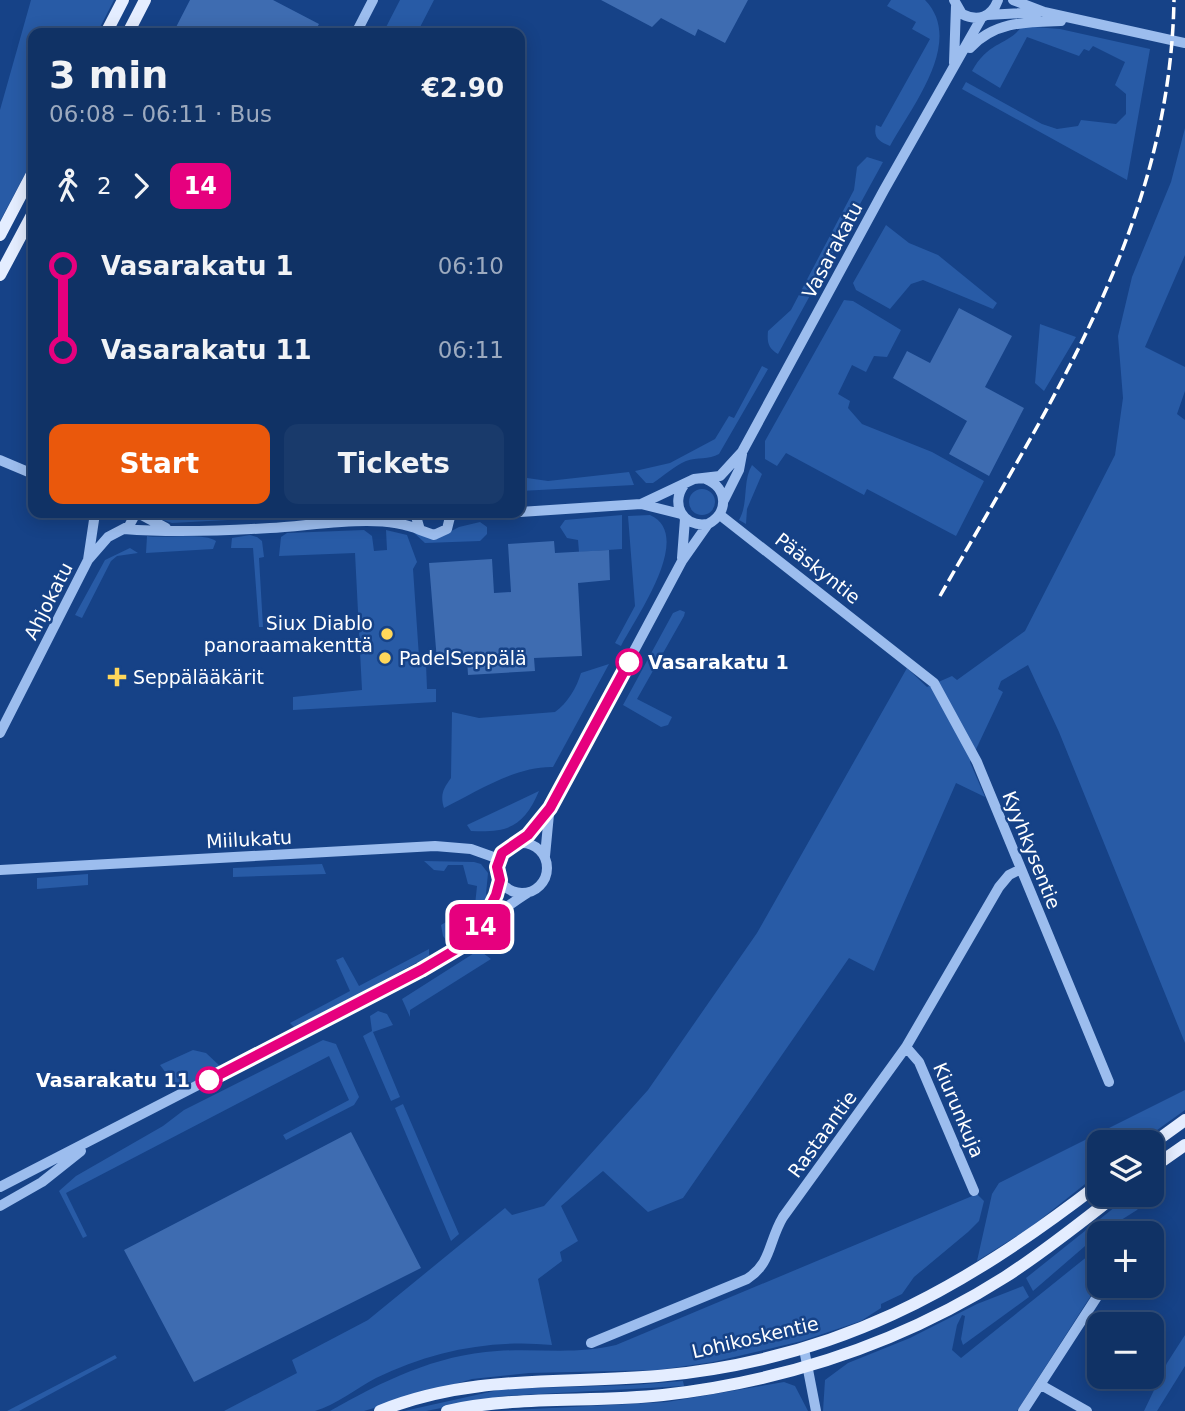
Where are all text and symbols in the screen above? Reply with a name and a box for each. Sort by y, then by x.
text: 3 min [49,53,168,97]
text: €2.90 [422,73,504,103]
text: 06:08 – 06:11 · Bus [49,101,272,127]
icon: walk [49,167,87,205]
icon: forward [122,167,160,205]
text: 14 [184,172,217,200]
text: 2 [97,173,112,199]
street label: Vasarakatu [797,198,867,302]
text: Vasarakatu 1 [101,251,294,281]
text: 06:10 [438,253,504,279]
text: Vasarakatu 11 [101,335,312,365]
text: 06:11 [438,337,504,363]
button: Start [49,424,270,504]
button: Tickets [284,424,504,504]
street label: Pääskyntie [771,528,865,608]
street label: Ahjokatu [19,559,77,643]
place label: Siux Diablo panoraamakenttä [204,612,373,656]
marker: Siux Diablo panoraamakenttä [379,626,395,642]
place label: PadelSeppälä [399,647,527,669]
marker: Vasarakatu 1 [616,649,642,675]
marker: PadelSeppälä [377,650,393,666]
place label: Vasarakatu 1 [648,651,789,673]
place label: Seppälääkärit [133,666,264,688]
marker: Seppälääkärit [107,667,127,687]
street label: Kyyhkysentie [998,788,1066,912]
street label: Miilukatu [205,826,293,852]
line badge: 14 [448,904,512,950]
text: 14 [463,913,497,941]
street label: Kiurunkuja [929,1059,989,1161]
marker: Vasarakatu 11 [196,1067,222,1093]
place label: Vasarakatu 11 [36,1069,190,1091]
street label: Rastaantie [783,1086,861,1182]
map controls [1087,1130,1164,1389]
button: layers [1087,1130,1164,1207]
button: + [1087,1221,1164,1298]
street label: Lohikoskentie [689,1312,821,1362]
button: − [1087,1312,1164,1389]

